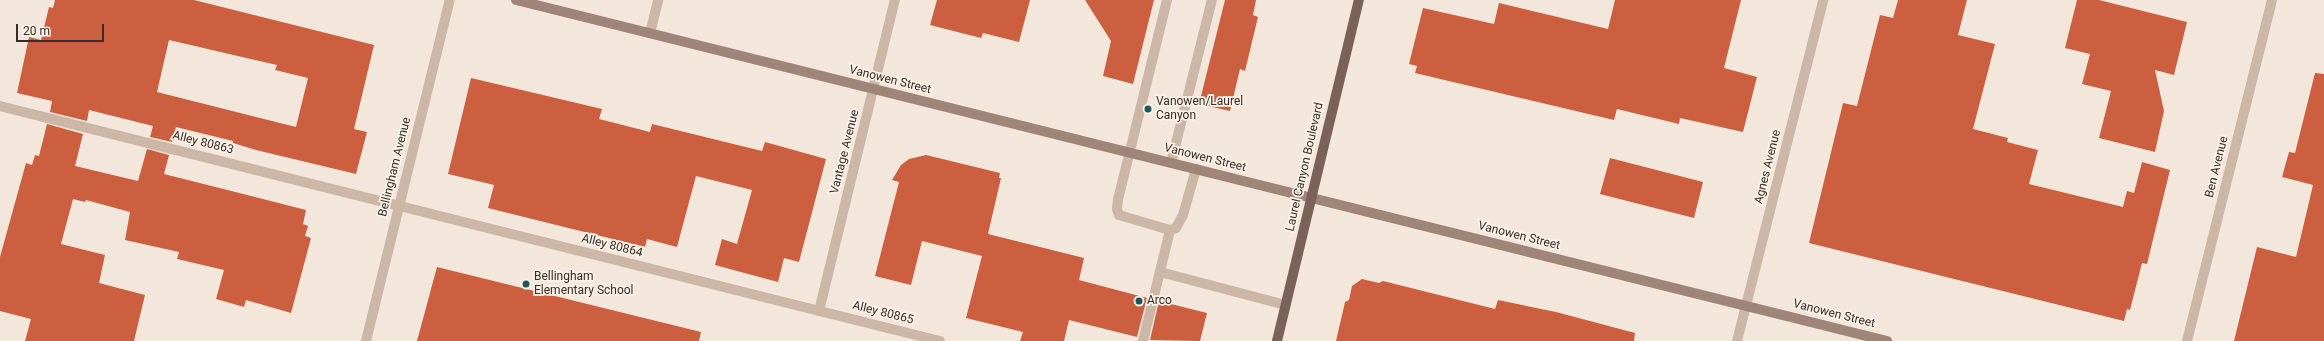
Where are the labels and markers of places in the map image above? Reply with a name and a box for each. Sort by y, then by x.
place label: Vanowen/Laurel Canyon [1156,95,1243,123]
marker: Vanowen/Laurel Canyon [1143,104,1153,114]
place label: Bellingham Elementary School [534,270,634,298]
marker: Bellingham Elementary School [521,279,531,289]
place label: Arco [1147,294,1172,308]
marker: Arco [1134,296,1144,306]

